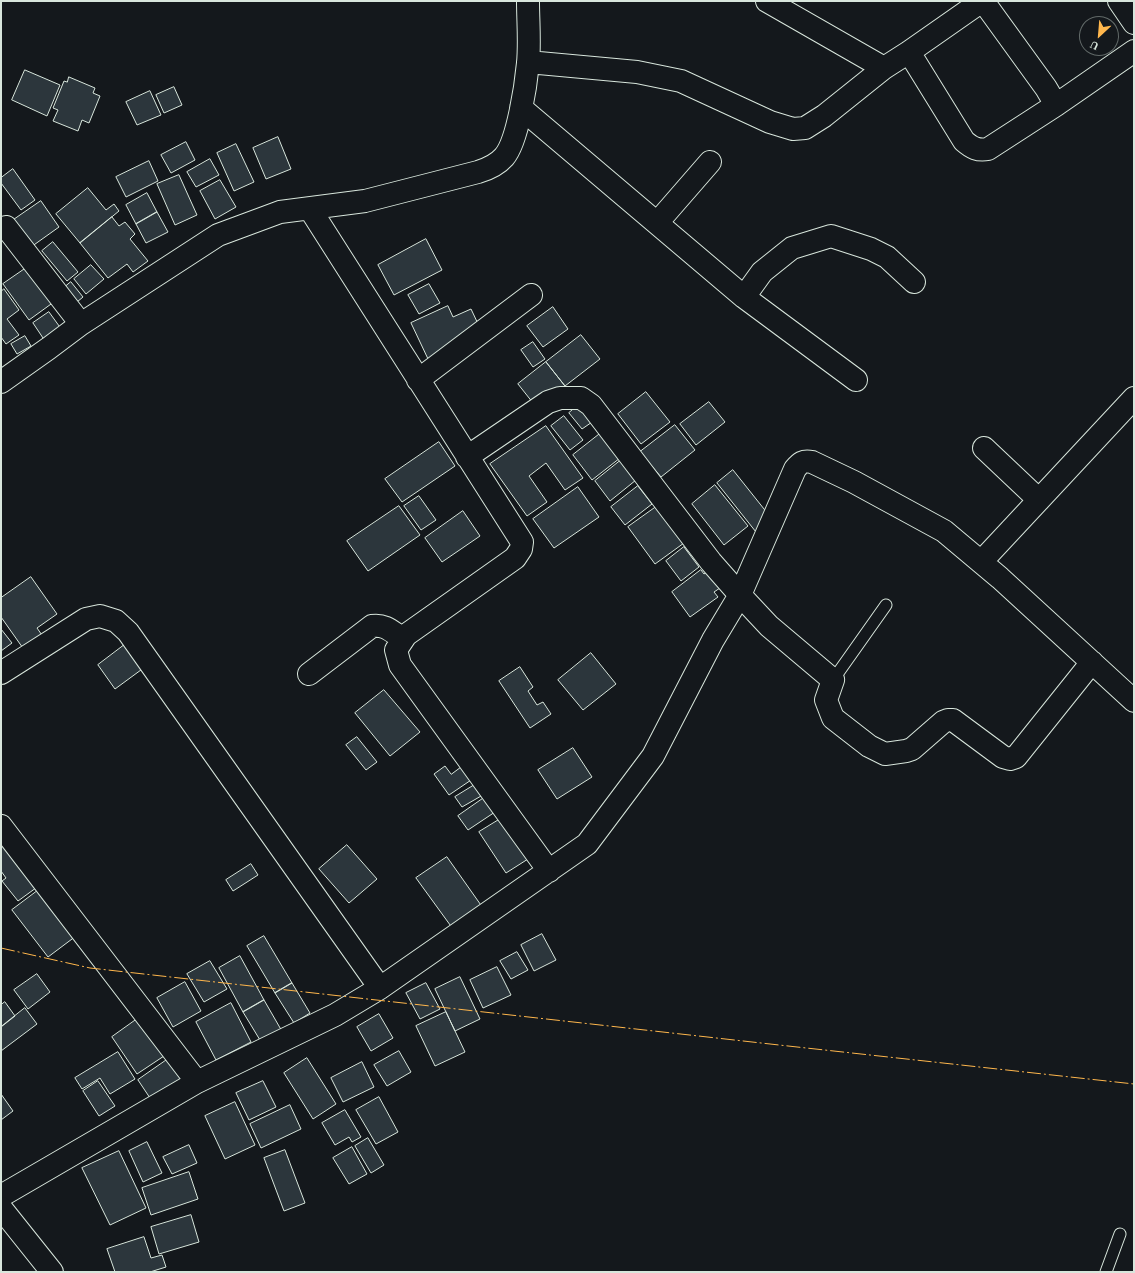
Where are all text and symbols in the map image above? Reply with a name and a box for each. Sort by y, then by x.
north arrow [1079,16,1119,56]
text: U [1088,39,1100,53]

